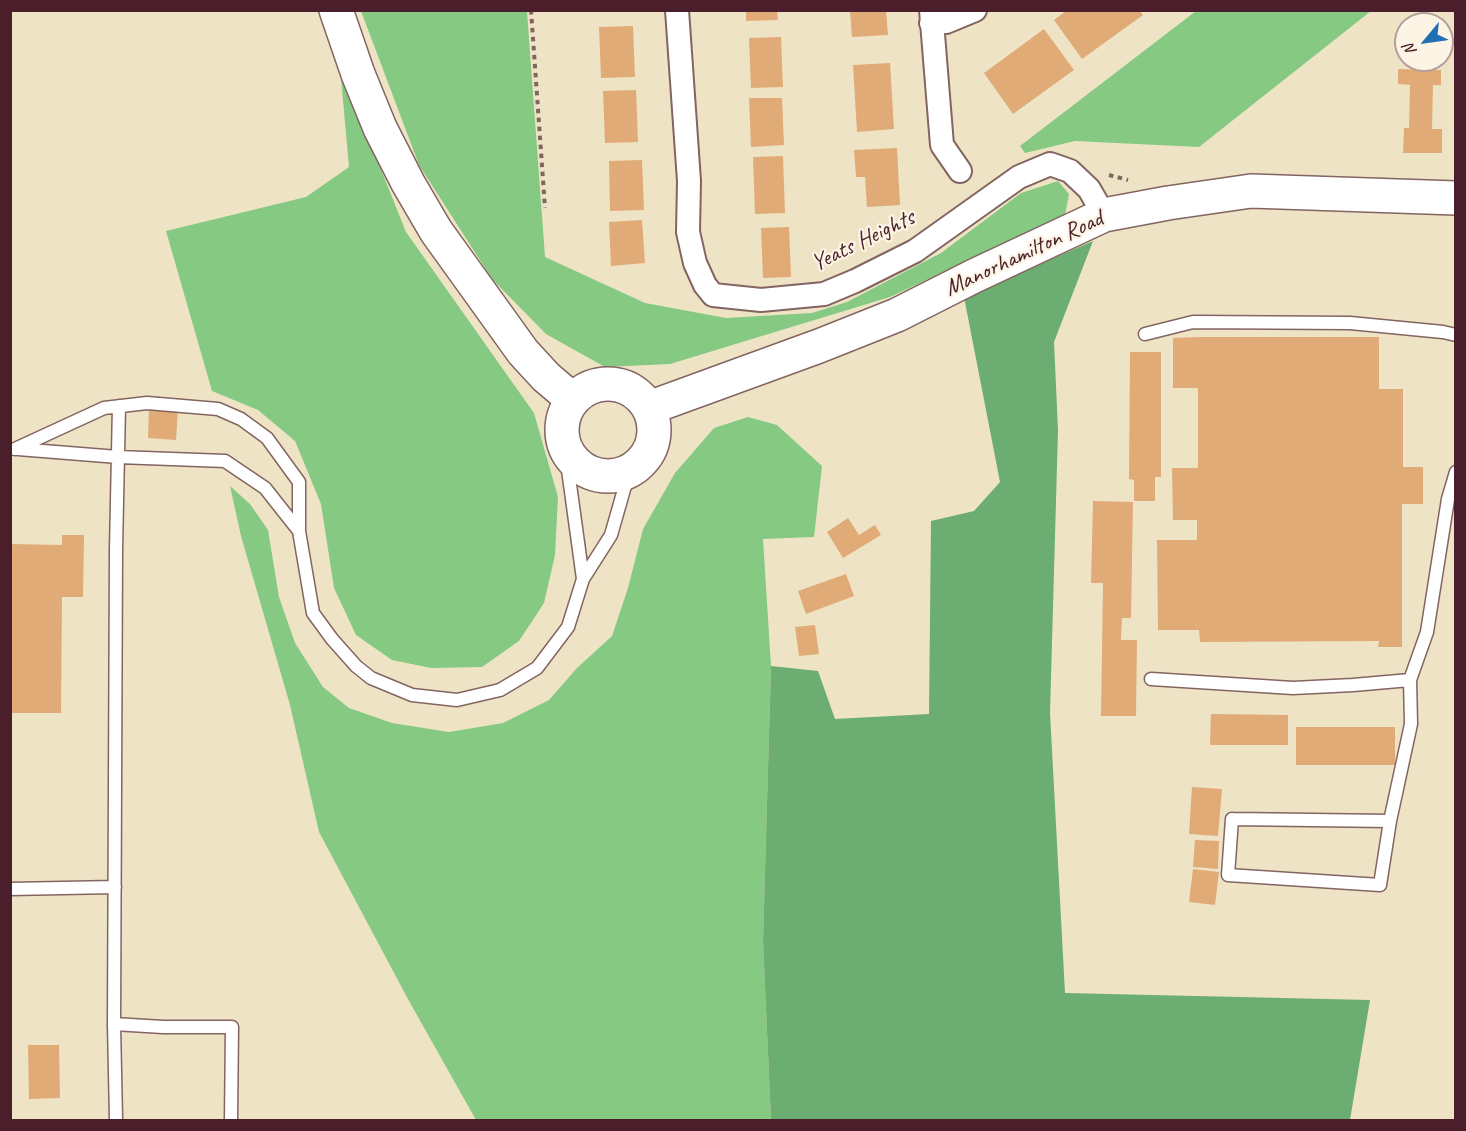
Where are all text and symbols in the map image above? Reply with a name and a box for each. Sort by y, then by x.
north arrow [1394,12,1454,72]
text: N [1399,41,1421,59]
street label: Yeats Heights [807,204,919,278]
street label: Manorhamilton Road [940,205,1108,303]

